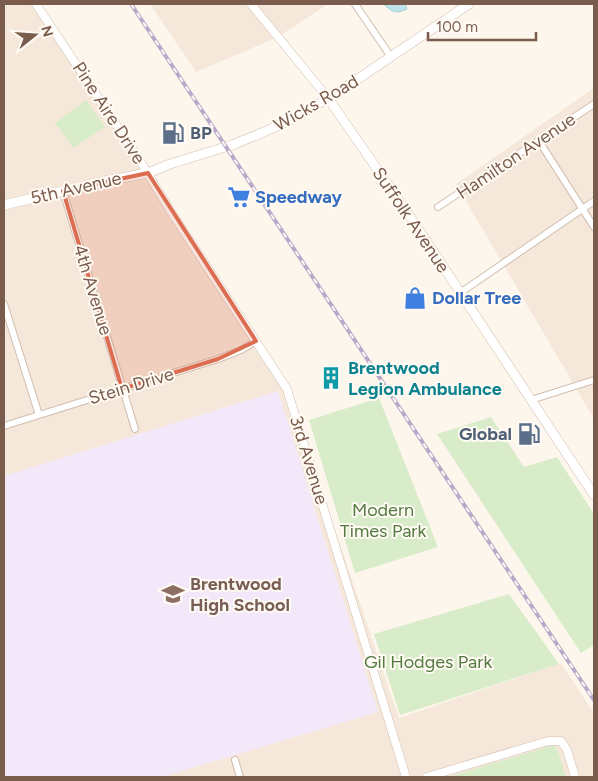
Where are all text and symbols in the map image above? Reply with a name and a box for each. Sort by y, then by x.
north arrow [10,10,60,60]
scale bar [428,10,536,42]
text: 100 m [436,18,478,36]
text: N [37,24,57,39]
street label: Pine Aire Drive [68,58,150,168]
street label: Wicks Road [270,70,362,136]
street label: Hamilton Avenue [452,108,580,204]
fuel station icon: BP [160,120,186,146]
place label: BP [190,122,212,144]
street label: Suffolk Avenue [368,163,455,277]
street label: 5th Avenue [28,167,124,209]
supermarket icon: Speedway [226,184,252,210]
place label: Speedway [255,186,342,208]
street label: 4th Avenue [69,242,117,338]
shop icon: Dollar Tree [402,285,428,311]
place label: Dollar Tree [432,287,521,309]
place label: Brentwood Legion Ambulance [348,357,502,400]
street label: Stein Drive [86,363,176,409]
building icon: Brentwood Legion Ambulance [318,365,344,391]
street label: 3rd Avenue [285,413,333,507]
fuel station icon: Global [516,421,542,447]
place label: Global [459,423,512,445]
park label: Modern Times Park [340,499,426,542]
place label: Brentwood High School [190,573,290,616]
school or university icon: Brentwood High School [160,581,186,607]
park label: Gil Hodges Park [364,651,492,673]

